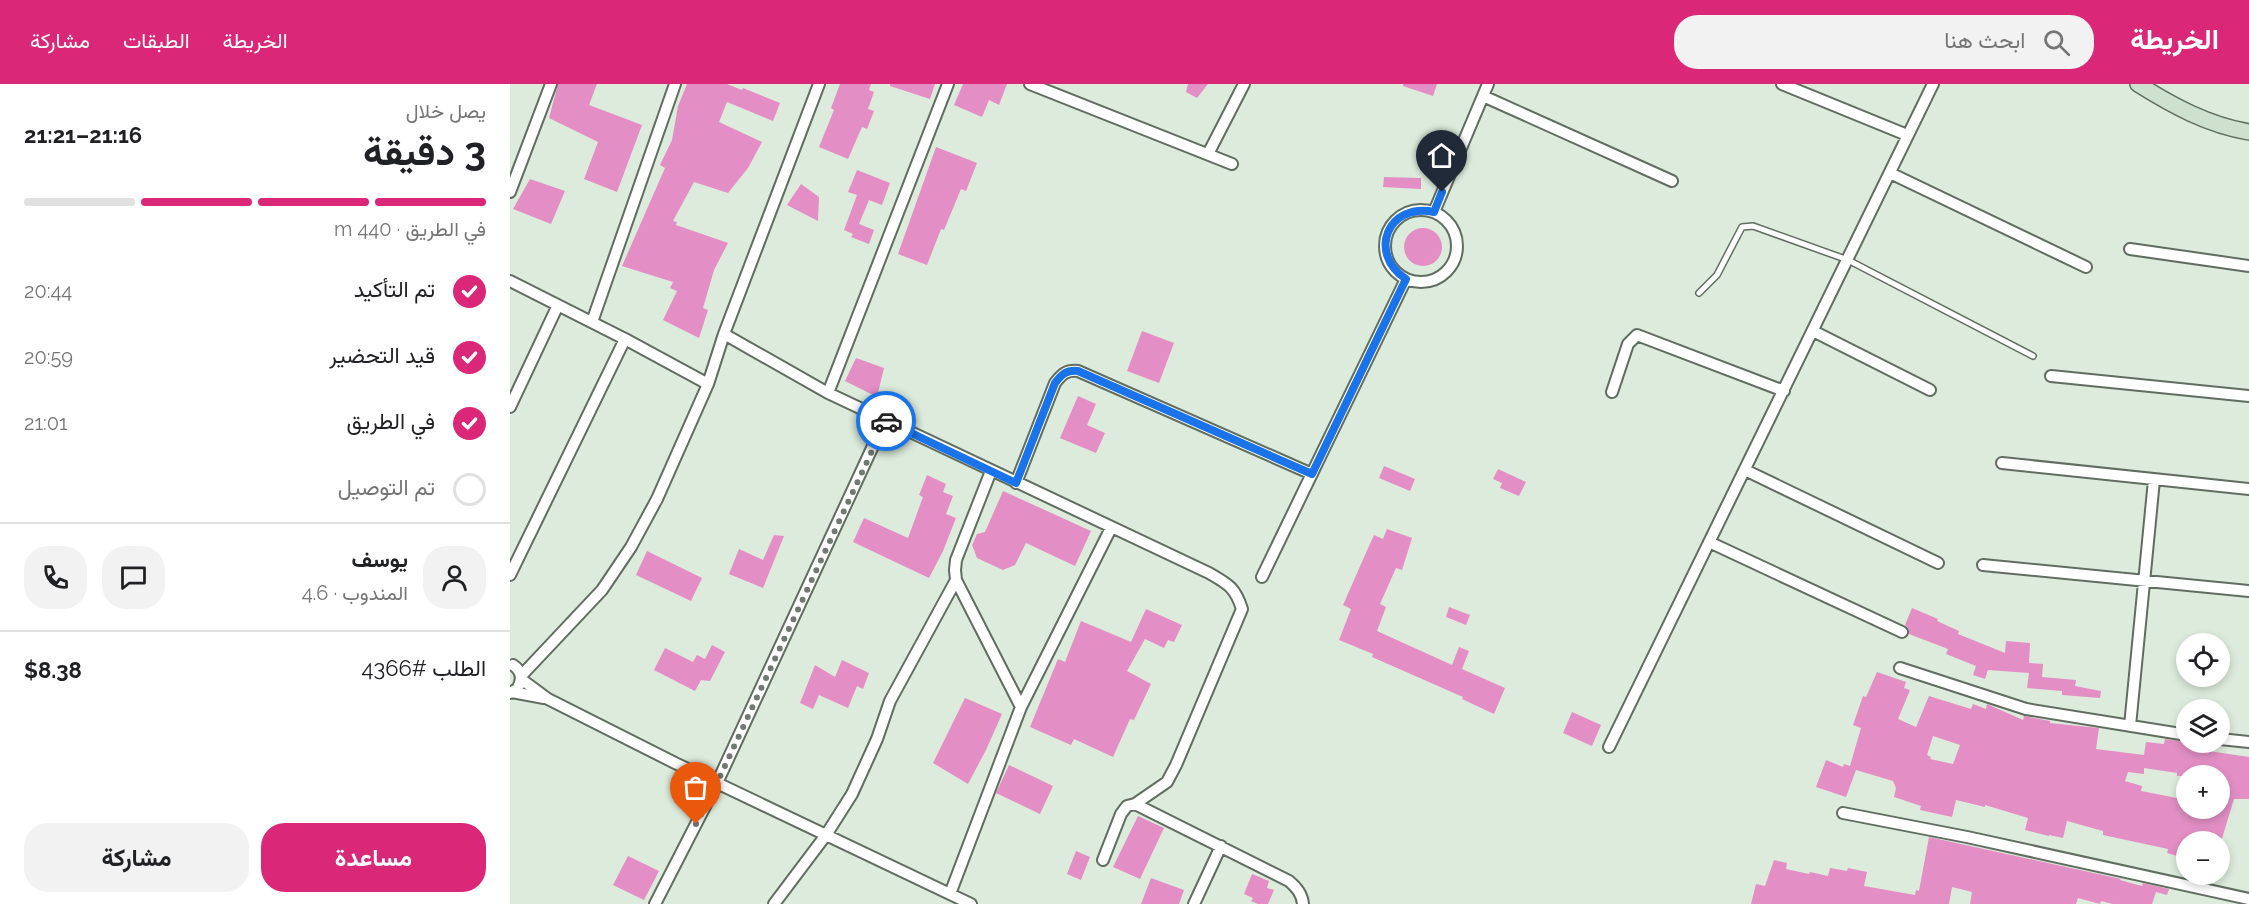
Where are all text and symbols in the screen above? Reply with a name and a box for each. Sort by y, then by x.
search box [1674,15,2094,69]
text: الخريطة [2130,23,2219,56]
icon: search [2040,26,2073,59]
text: ابحث هنا [1944,27,2025,53]
text: مشاركة [30,28,90,53]
text: الطبقات [123,28,190,53]
text: الخريطة [223,28,288,53]
text: يصل خلال [406,99,486,123]
text: 21:16–21:21 [24,122,142,148]
text: 3 دقيقة [363,128,486,174]
pin [1416,130,1467,192]
icon: home [1425,139,1458,172]
text: في الطريق · 440 m [334,217,486,241]
icon: check [453,275,486,308]
text: تم التأكيد [354,276,435,302]
text: 20:44 [24,279,72,303]
icon: check [453,341,486,374]
text: قيد التحضير [329,342,435,368]
text: 20:59 [24,345,73,369]
courier [856,391,916,451]
icon: car [870,405,903,438]
icon: check [453,407,486,440]
text: في الطريق [346,408,435,434]
text: 21:01 [24,411,68,435]
text: تم التوصيل [338,474,435,500]
button: phone [24,546,87,609]
button: chat [102,546,165,609]
text: يوسف [352,546,408,572]
button: person [423,546,486,609]
text: المندوب · 4.6 [302,581,408,605]
map controls [2176,633,2230,885]
button: locate [2176,633,2230,687]
text: الطلب #4366 [361,655,486,681]
text: $8.38 [24,657,82,683]
button: layers [2176,699,2230,753]
pin [670,762,721,824]
button: + [2176,765,2230,819]
icon: bag [679,771,712,804]
button: مشاركة [24,823,249,892]
button: مساعدة [261,823,486,892]
button: − [2176,831,2230,885]

